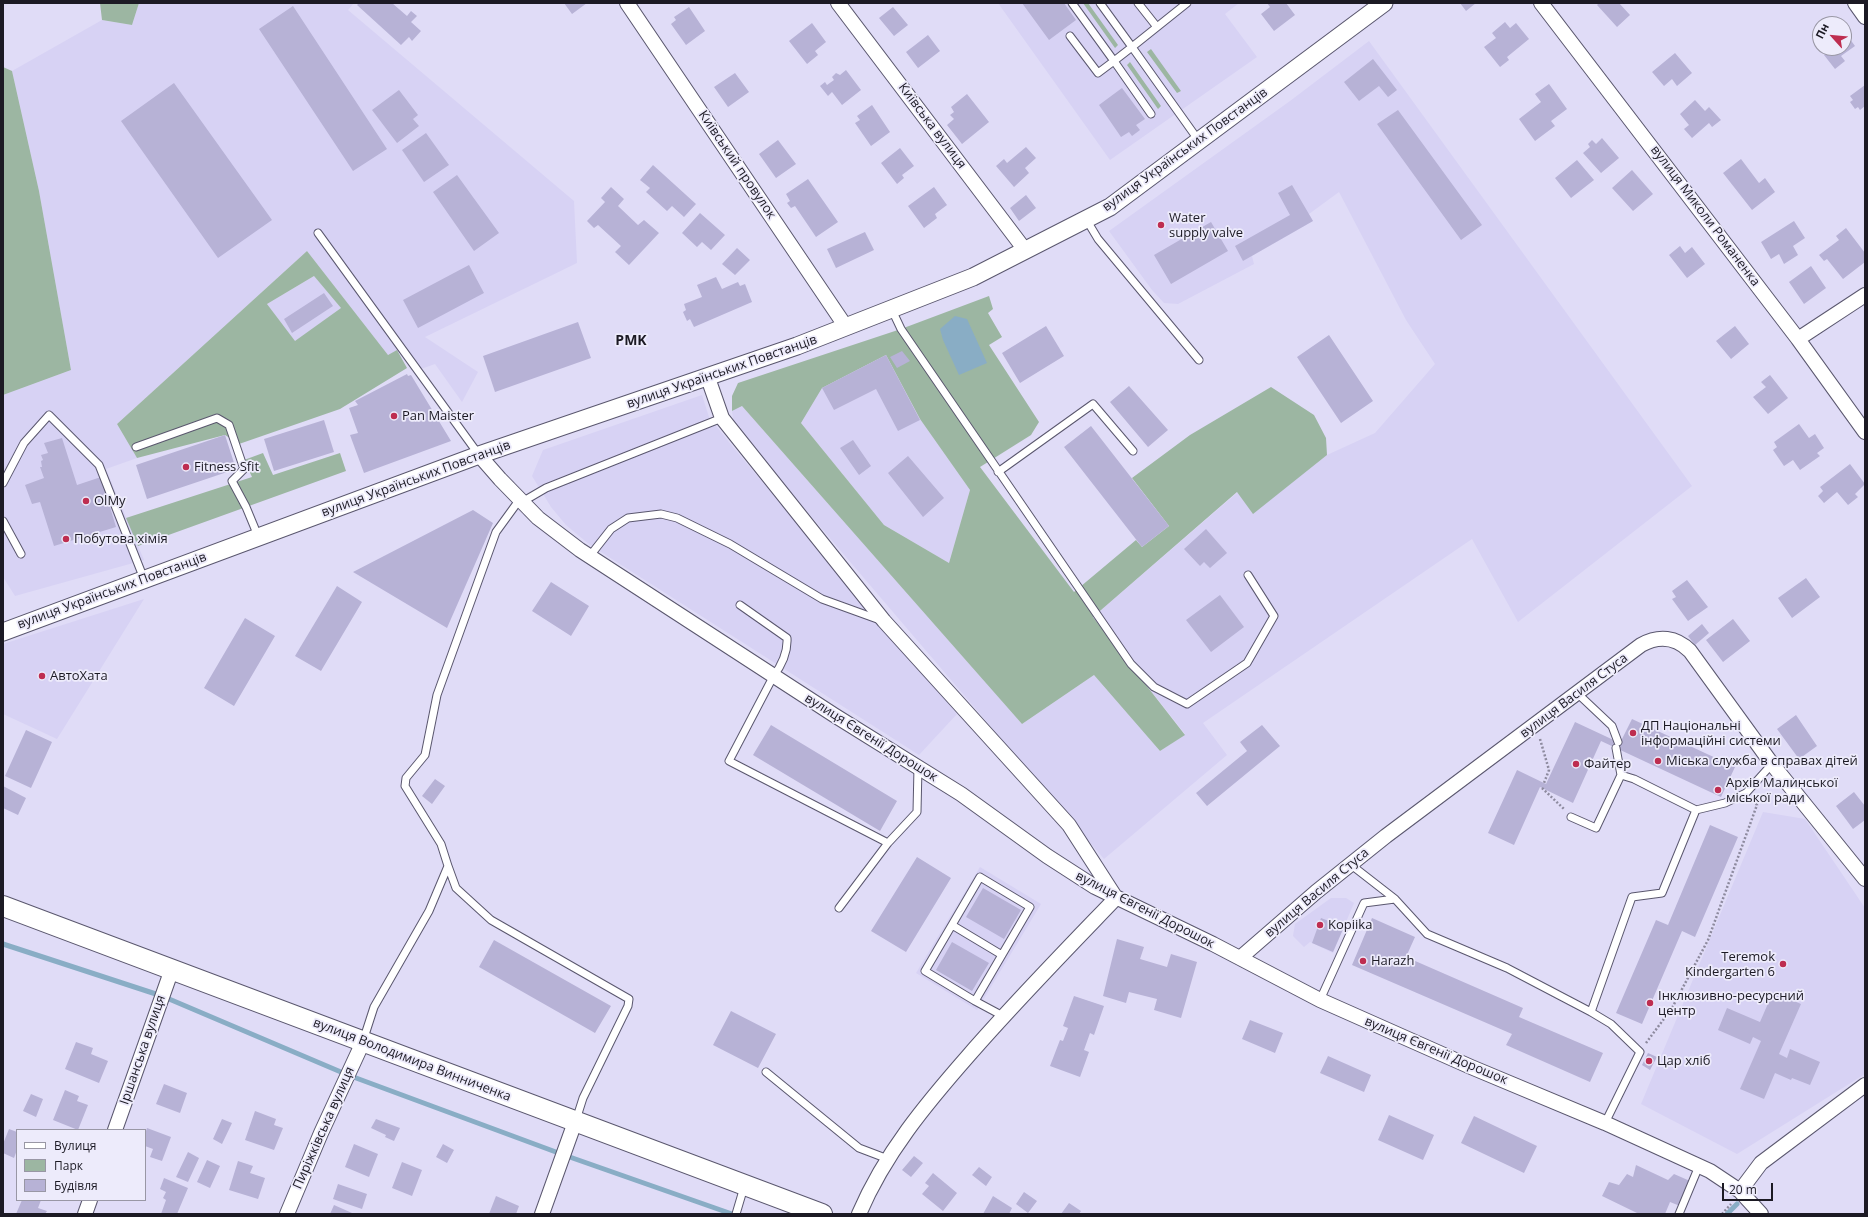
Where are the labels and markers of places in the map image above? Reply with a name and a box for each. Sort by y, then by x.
place label: Water supply valve [1169,210,1243,241]
marker: Water supply valve [1156,220,1166,230]
place label: Pan Maister [402,408,474,424]
marker: Pan Maister [389,411,399,421]
place label: Fitness Sfit [194,459,259,475]
marker: Fitness Sfit [181,462,191,472]
place label: OlMy [94,493,126,509]
marker: OlMy [81,496,91,506]
place label: Побутова хімія [74,531,168,547]
marker: Побутова хімія [61,534,71,544]
place label: АвтоХата [50,668,108,684]
marker: АвтоХата [37,671,47,681]
place label: ДП Національні інформаційні системи [1641,718,1781,749]
marker: ДП Національні інформаційні системи [1628,728,1638,738]
place label: Міська служба в справах дітей [1666,753,1858,769]
place label: Файтер [1584,756,1631,772]
marker: Міська служба в справах дітей [1653,756,1663,766]
marker: Файтер [1571,759,1581,769]
place label: Архів Малинської міської ради [1726,775,1838,806]
marker: Архів Малинської міської ради [1713,785,1723,795]
place label: Kopiika [1328,917,1372,933]
marker: Kopiika [1315,920,1325,930]
place label: Teremok Kindergarten 6 [1685,949,1775,980]
place label: Harazh [1371,953,1414,969]
marker: Harazh [1358,956,1368,966]
marker: Teremok Kindergarten 6 [1778,959,1788,969]
place label: Інклюзивно-ресурсний центр [1658,988,1804,1019]
marker: Інклюзивно-ресурсний центр [1645,998,1655,1008]
place label: Цар хліб [1657,1053,1710,1069]
marker: Цар хліб [1644,1056,1654,1066]

